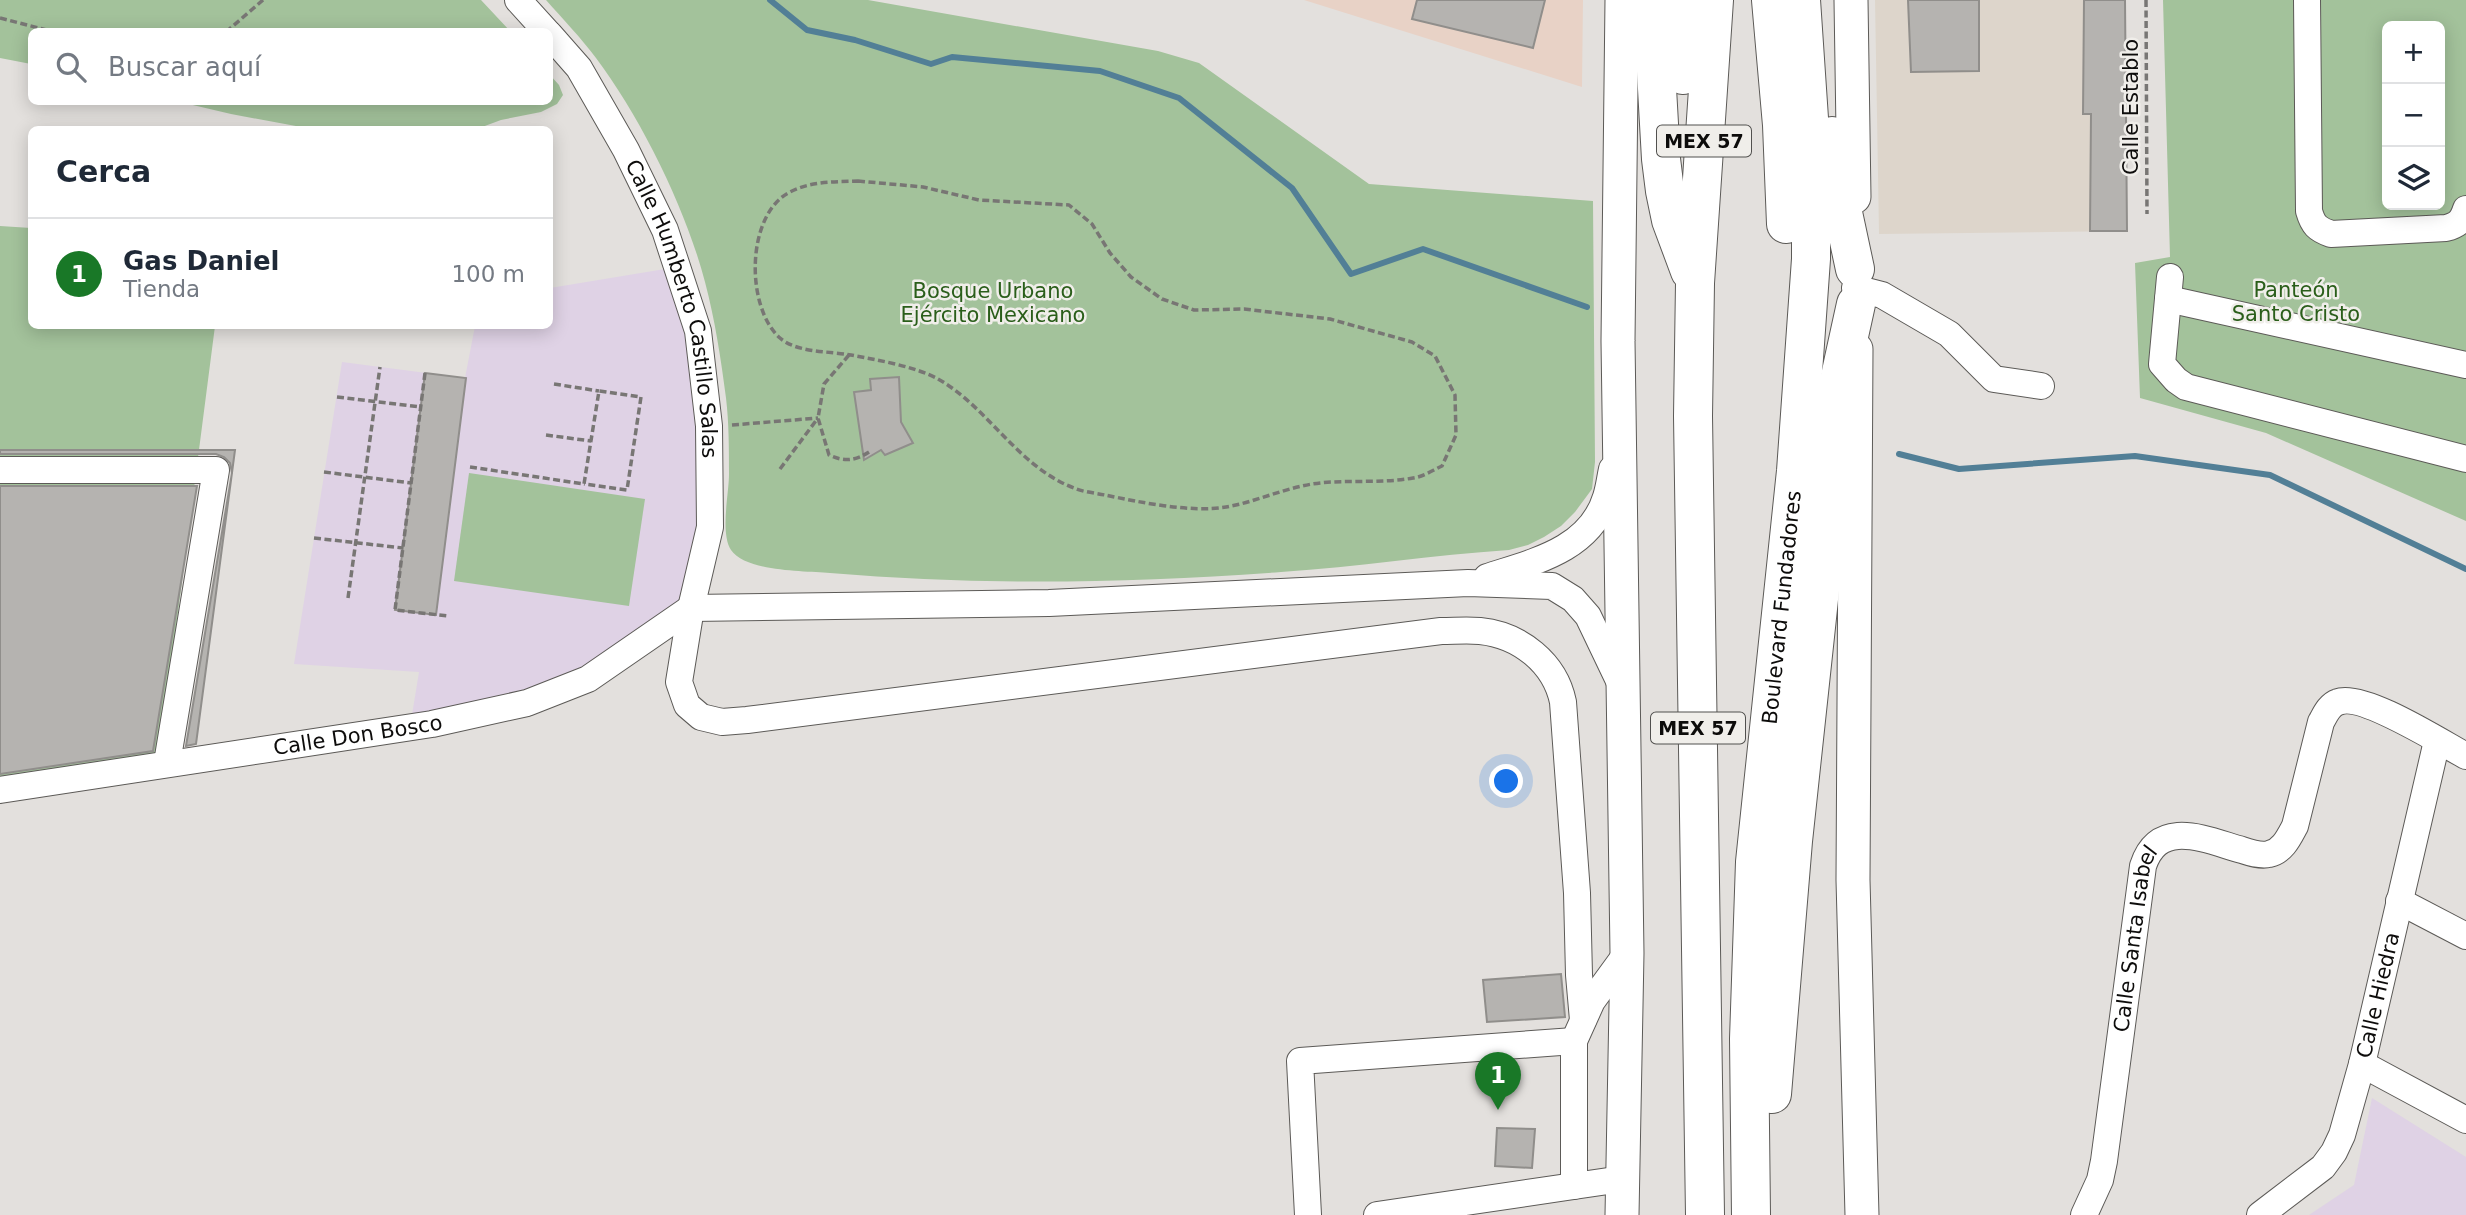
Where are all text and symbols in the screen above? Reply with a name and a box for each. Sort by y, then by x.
map controls [2382,21,2445,210]
button: + [2382,21,2445,84]
search box [28,28,553,105]
street label: Calle Establo [2119,39,2143,175]
icon: search [52,48,90,86]
text: Buscar aquí [108,52,261,82]
button: − [2382,84,2445,147]
road number: MEX 57 [1657,125,1751,156]
button: layers [2382,147,2445,210]
text: Cerca [56,154,151,189]
street label: Calle Humberto Castillo Salas [621,156,721,458]
text: Gas Daniel [123,246,280,276]
text: 1 [71,261,87,287]
text: 100 m [451,261,525,287]
text: Tienda [123,276,200,302]
park label: Panteón Santo Cristo [2232,278,2360,326]
park label: Bosque Urbano Ejército Mexicano [901,279,1085,327]
street label: Boulevard Fundadores [1757,489,1806,726]
street label: Calle Don Bosco [272,710,445,760]
road number: MEX 57 [1651,712,1745,744]
your location [1489,764,1523,798]
street label: Calle Santa Isabel [2109,841,2162,1034]
street label: Calle Hiedra [2352,930,2404,1060]
pin: 1 [1475,1052,1521,1110]

